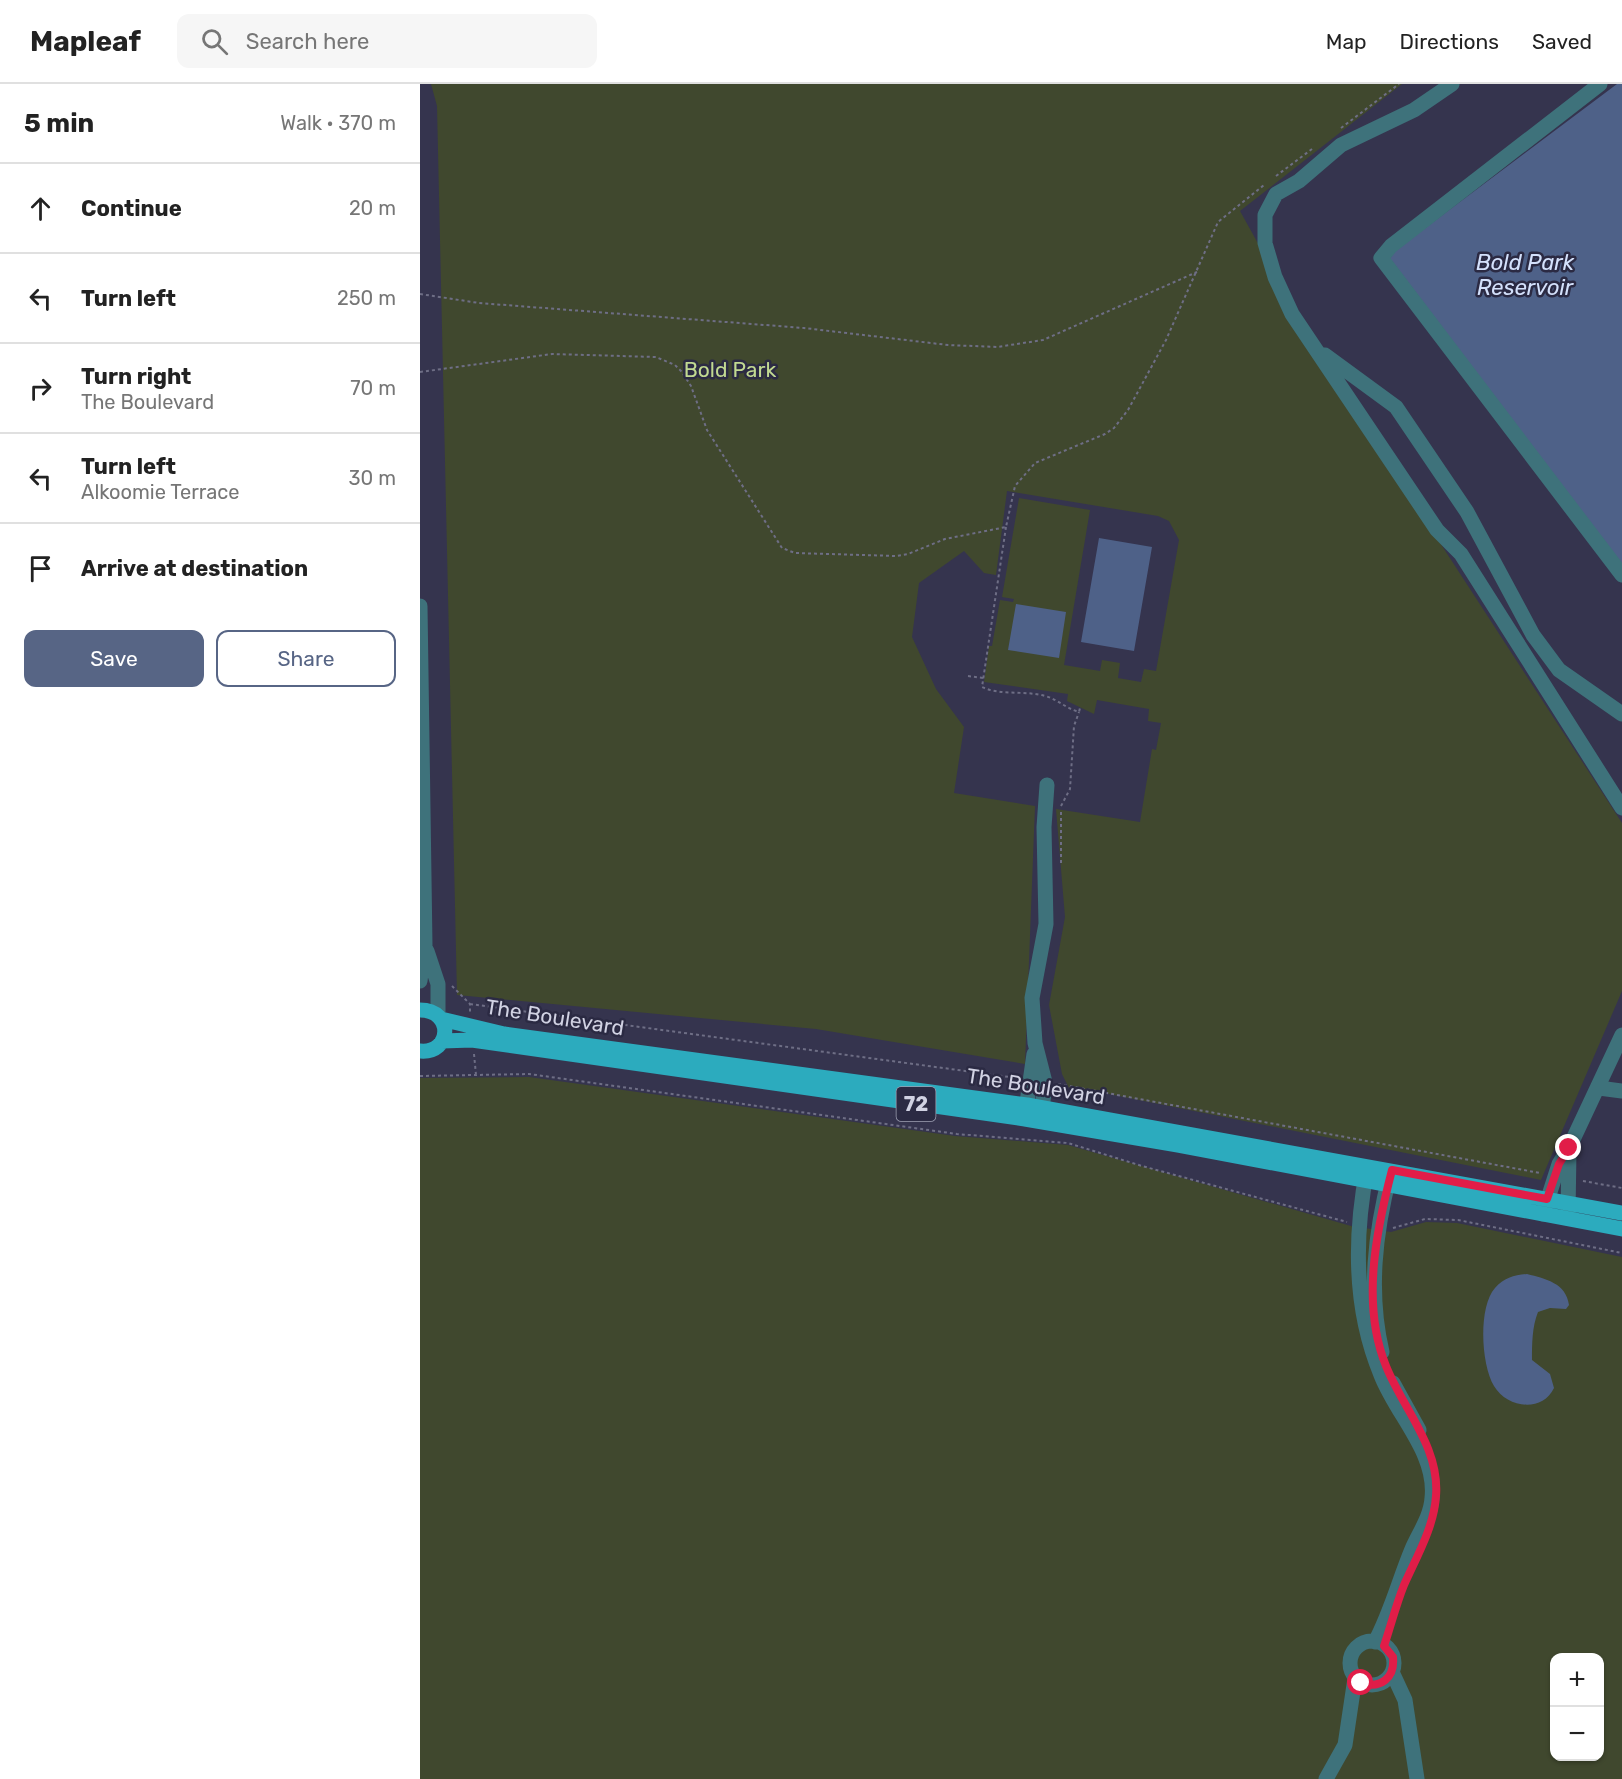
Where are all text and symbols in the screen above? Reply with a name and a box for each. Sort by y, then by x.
search box [177,14,597,68]
text: Mapleaf [30,25,141,58]
icon: search [198,25,231,58]
text: Search here [246,28,369,55]
text: Map [1326,29,1367,54]
text: Directions [1400,29,1499,54]
text: Saved [1532,29,1592,54]
text: 5 min [24,108,94,139]
text: Walk · 370 m [280,111,396,135]
icon: ahead [24,192,57,225]
text: Continue [81,195,182,222]
text: 20 m [349,196,396,220]
water label: Bold Park Reservoir [1476,249,1575,301]
icon: left [24,282,57,315]
text: Turn left [81,285,176,312]
text: 250 m [337,286,396,310]
park label: Bold Park [684,357,776,382]
text: Turn right [81,363,191,390]
icon: right [24,372,57,405]
text: 70 m [350,376,396,400]
text: The Boulevard [81,390,214,414]
text: Turn left [81,453,176,480]
icon: left [24,462,57,495]
text: 30 m [349,466,396,490]
text: Alkoomie Terrace [81,480,239,504]
icon: arrive [24,552,57,585]
text: Arrive at destination [81,555,308,582]
button: Save [24,630,204,687]
button: Share [216,630,396,687]
street label: The Boulevard [484,994,626,1040]
street label: The Boulevard [965,1063,1107,1109]
road number: 72 [896,1087,936,1121]
route end [1555,1134,1581,1160]
map controls [1550,1653,1604,1761]
button: + [1550,1653,1604,1707]
route start [1347,1669,1373,1695]
button: − [1550,1707,1604,1761]

